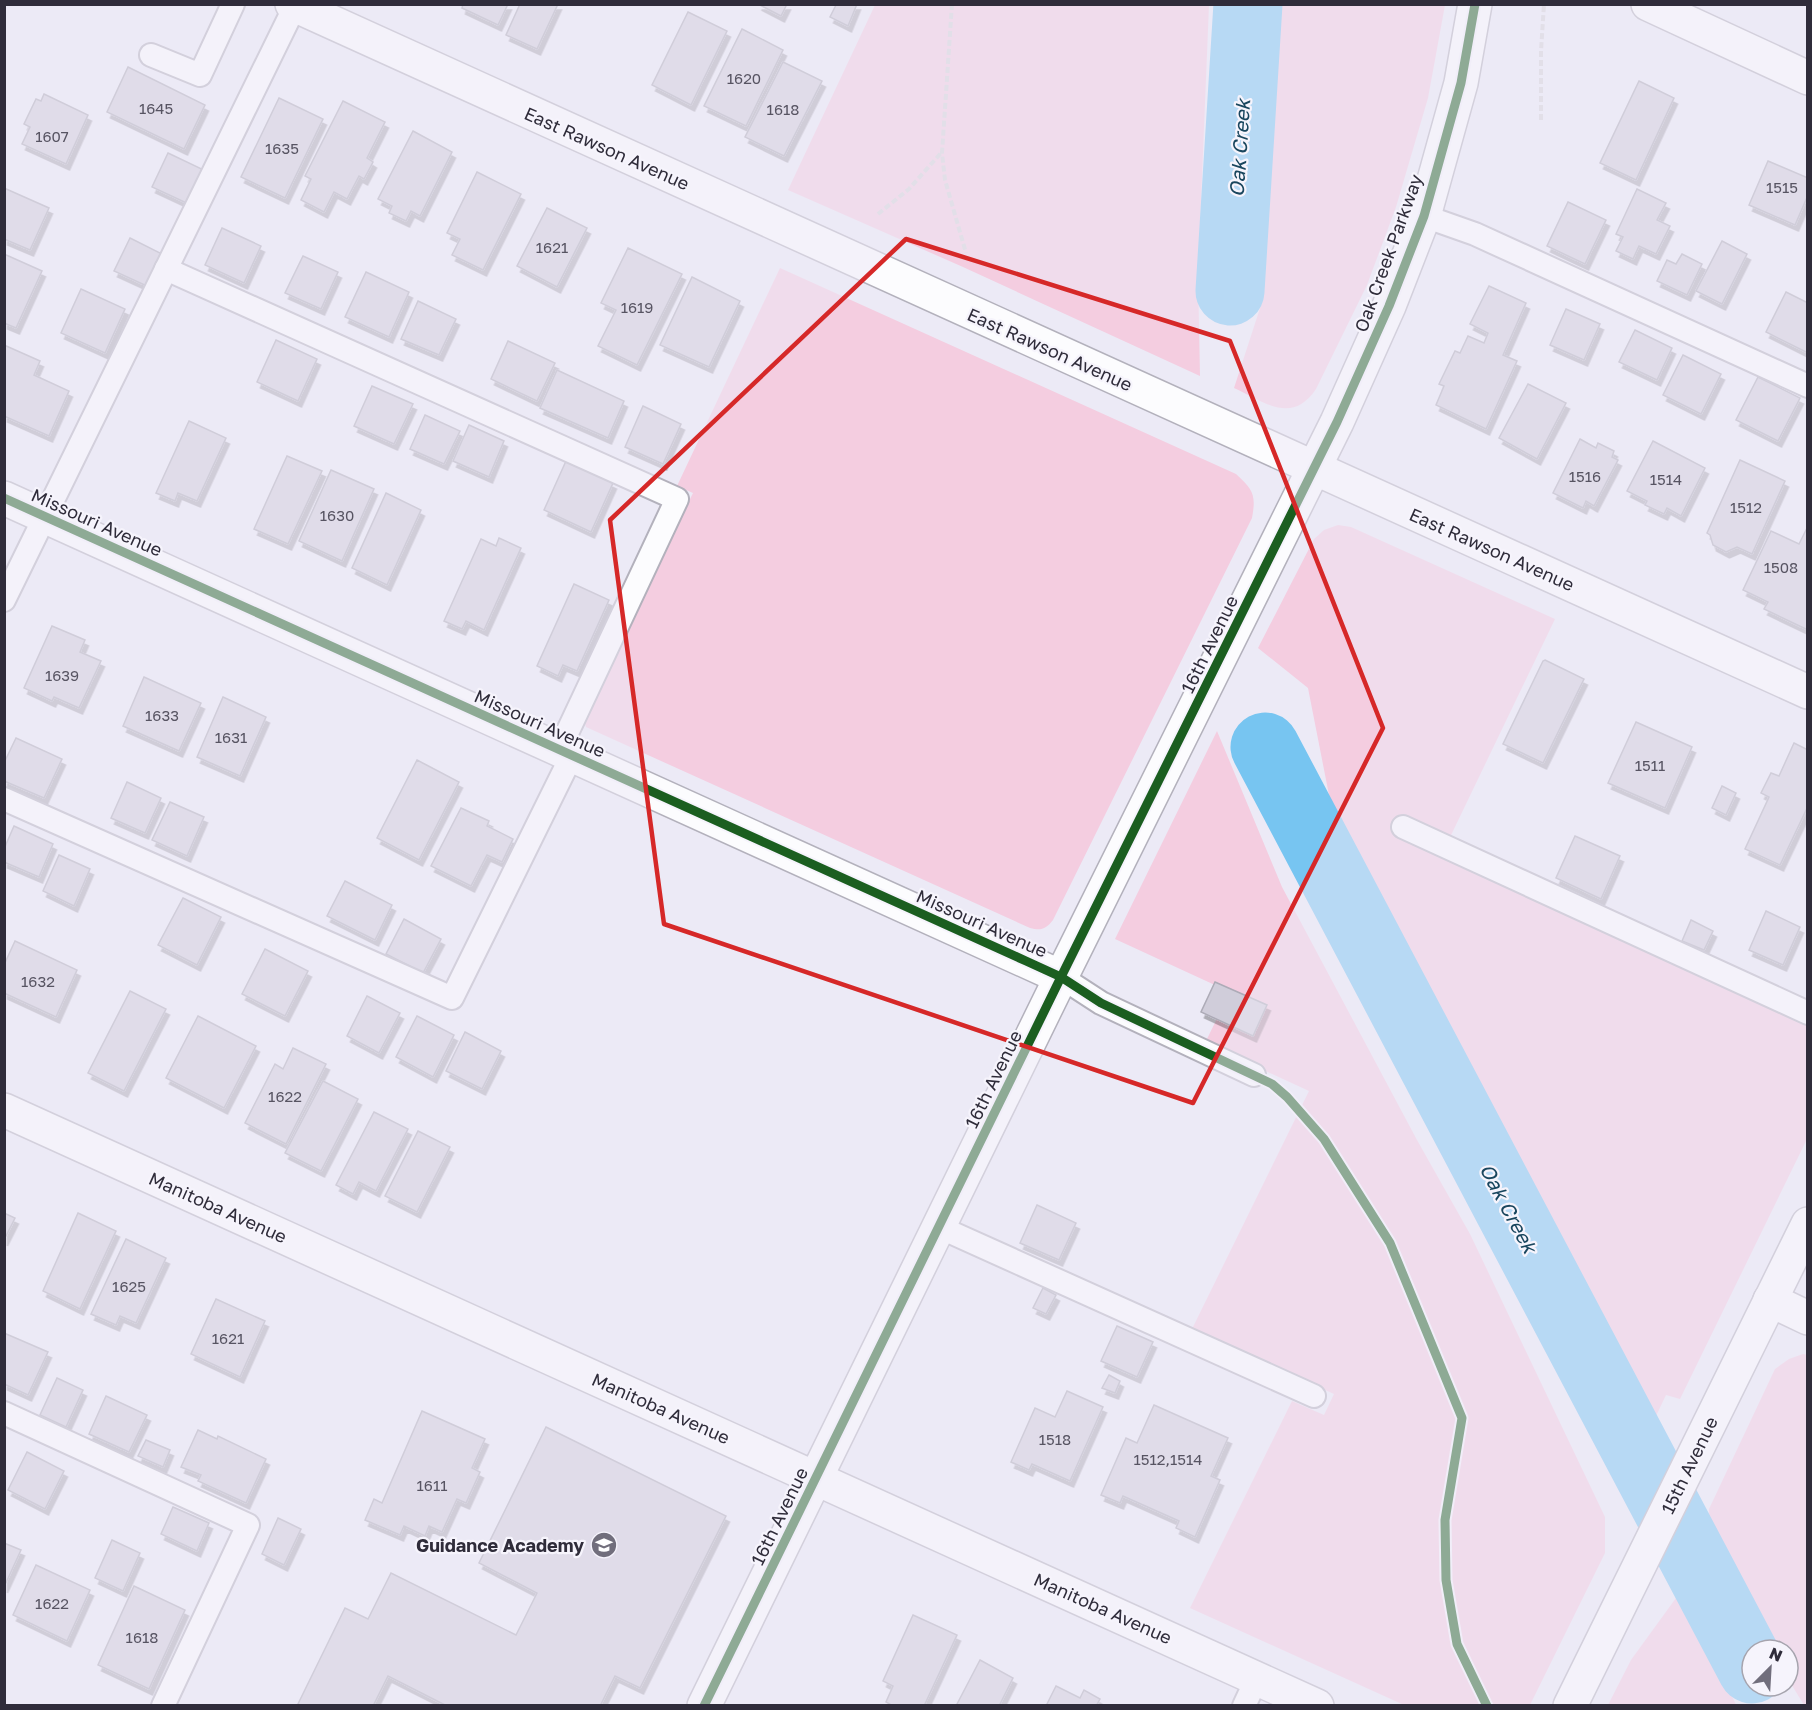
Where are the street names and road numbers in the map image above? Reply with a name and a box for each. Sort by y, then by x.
street label: East Rawson Avenue [521,102,693,194]
street label: Oak Creek Parkway [1349,171,1427,335]
street label: East Rawson Avenue [964,303,1136,395]
street label: Missouri Avenue [28,483,166,561]
street label: East Rawson Avenue [1406,503,1578,595]
street label: 16th Avenue [1176,592,1242,696]
street label: Missouri Avenue [471,684,609,762]
street label: Missouri Avenue [913,884,1051,962]
street label: 16th Avenue [960,1027,1026,1131]
street label: Manitoba Avenue [146,1167,290,1247]
street label: Manitoba Avenue [589,1368,733,1448]
street label: 15th Avenue [1656,1413,1722,1517]
street label: 16th Avenue [746,1464,812,1568]
street label: Manitoba Avenue [1031,1568,1175,1648]

